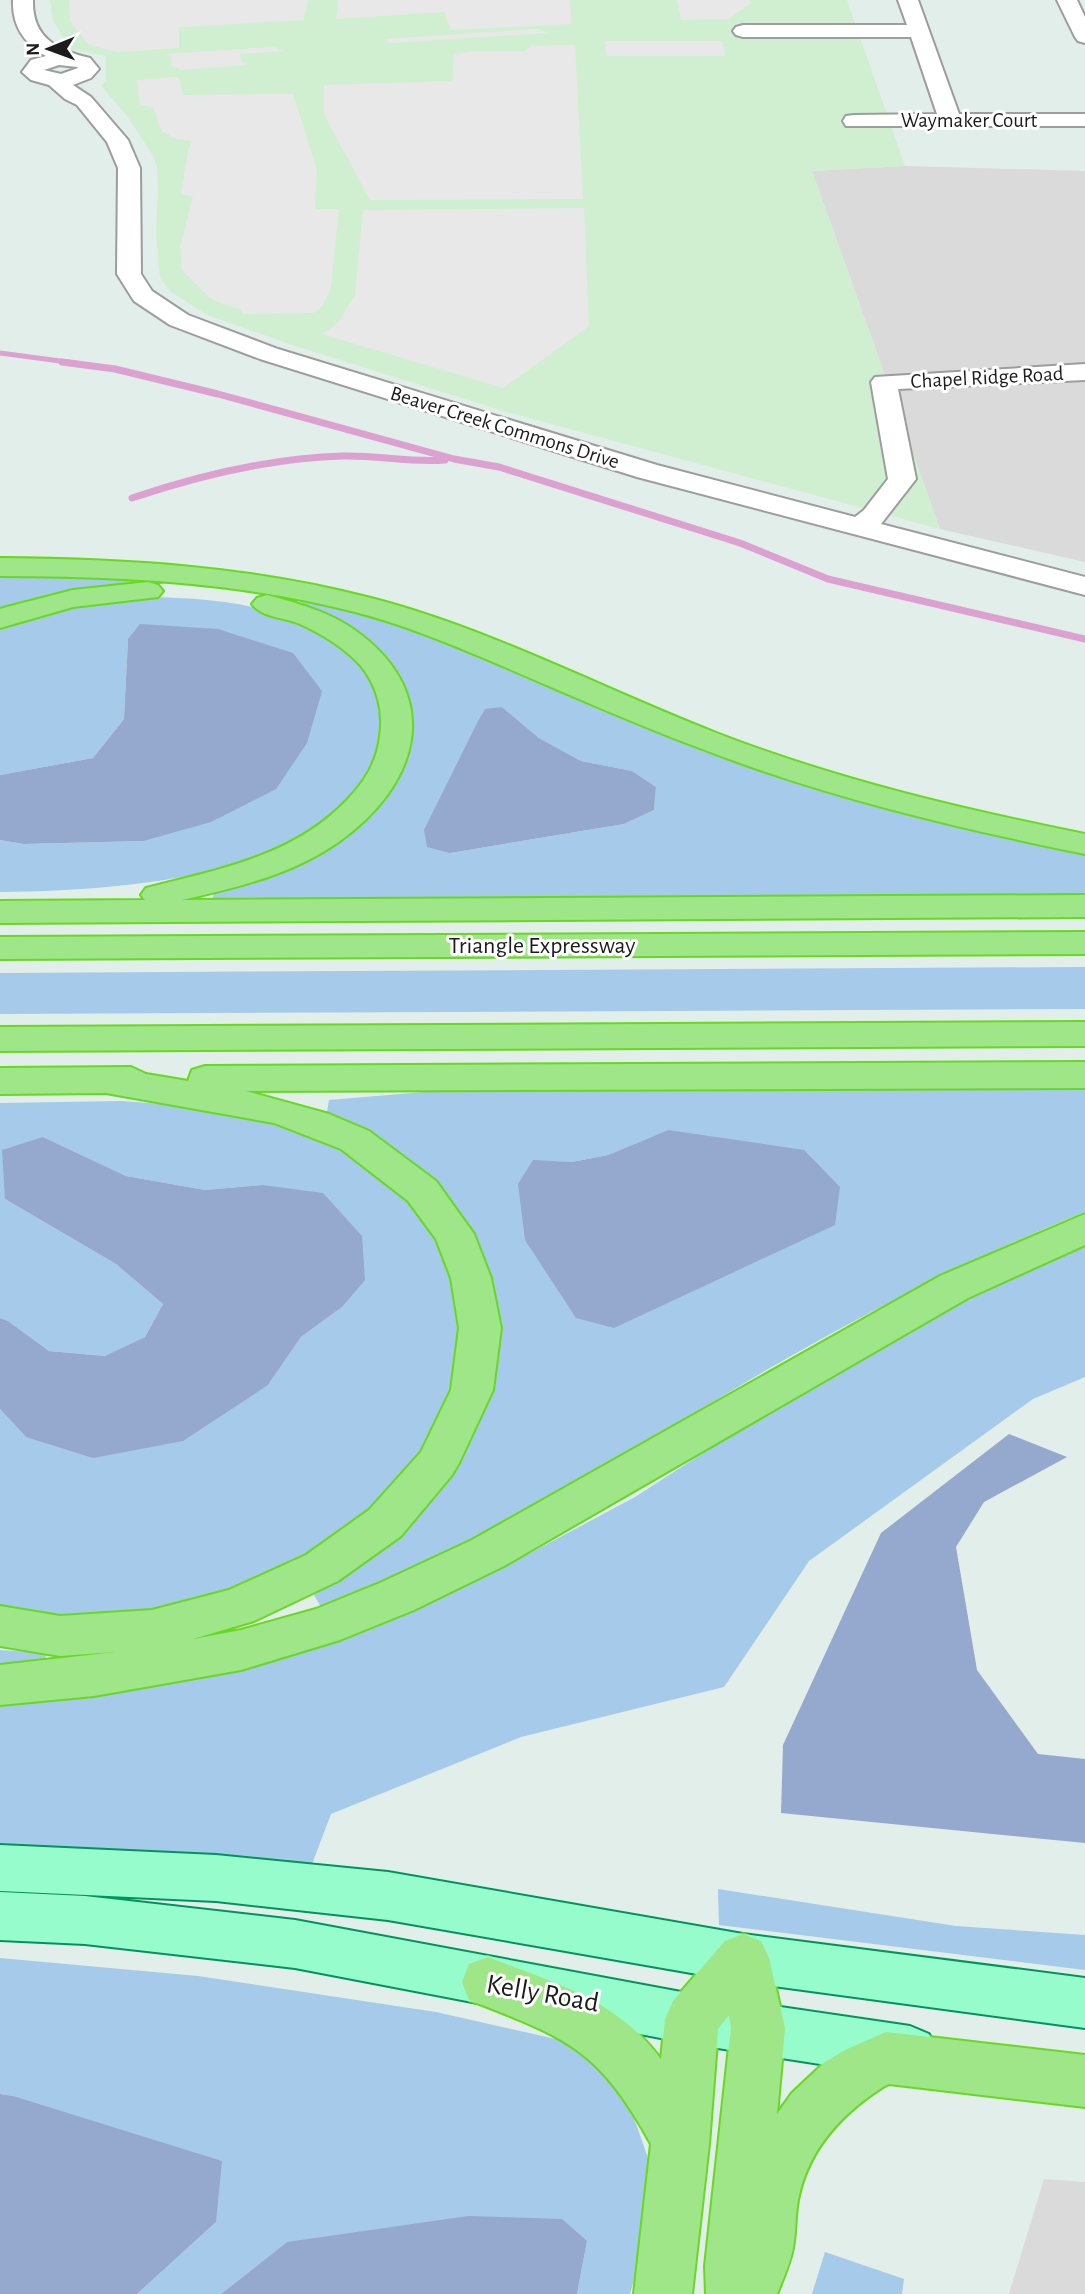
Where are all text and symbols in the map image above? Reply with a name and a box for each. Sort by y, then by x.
north arrow [14,14,84,84]
text: N [24,42,43,56]
street label: Waymaker Court [901,110,1038,131]
street label: Chapel Ridge Road [910,363,1064,392]
street label: Beaver Creek Commons Drive [388,383,622,472]
street label: Triangle Expressway [448,934,636,958]
street label: Kelly Road [484,1970,601,2018]

